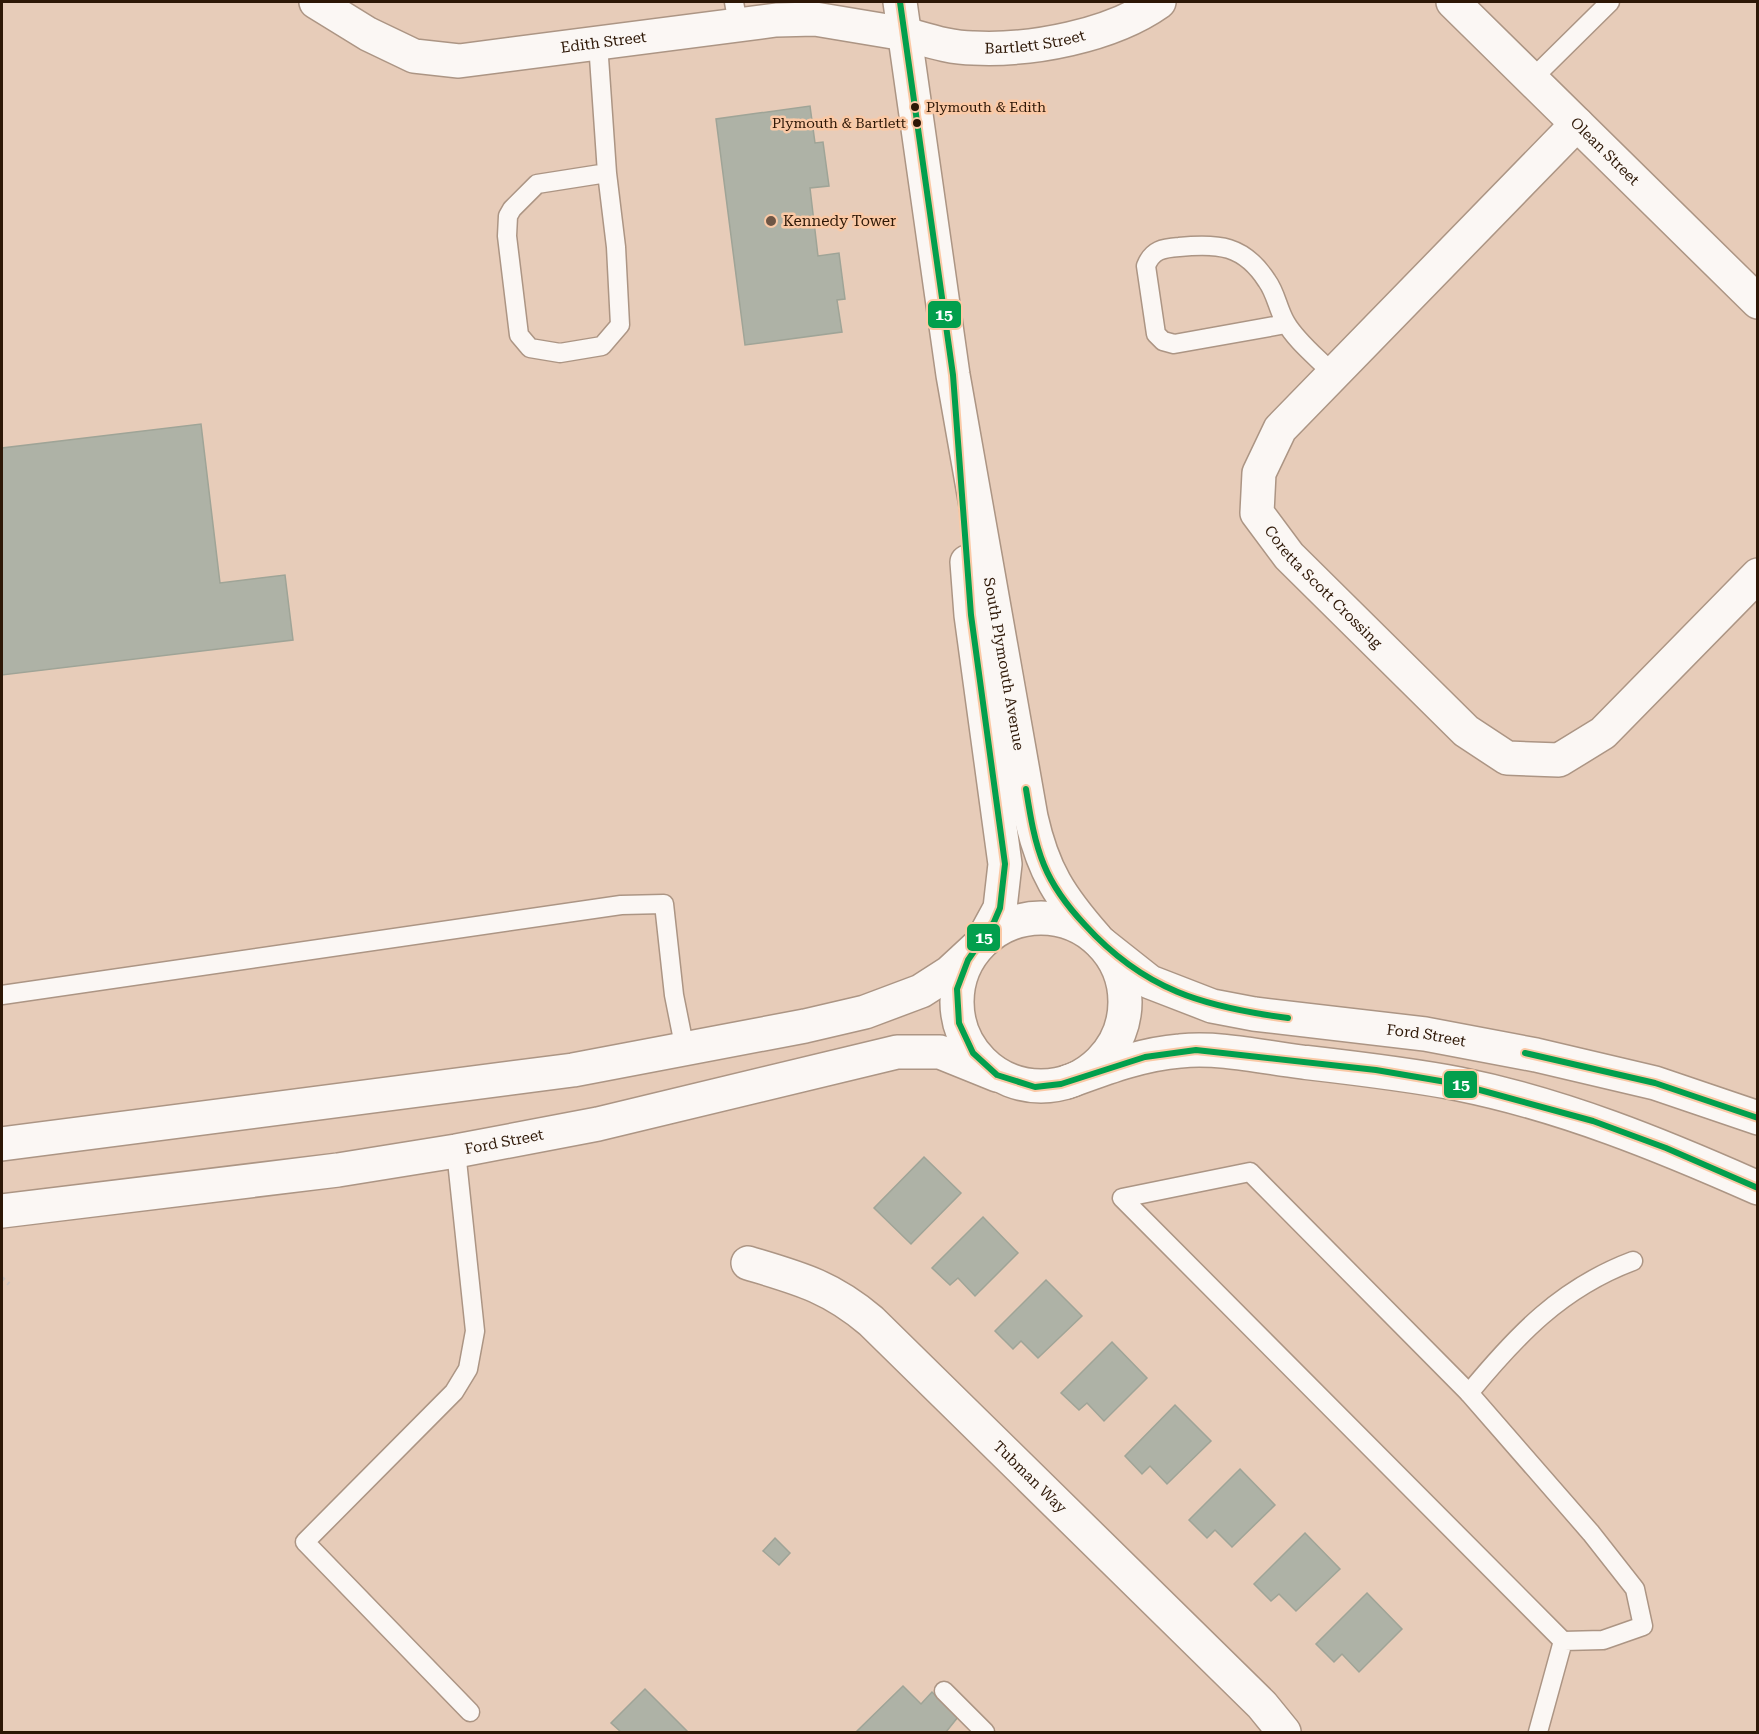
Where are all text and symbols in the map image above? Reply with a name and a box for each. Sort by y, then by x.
street label: Bartlett Street [985,26,1088,57]
street label: Edith Street [560,28,648,57]
place label: Plymouth & Edith [926,99,1046,115]
marker: Plymouth & Edith [909,101,921,113]
street label: Olean Street [1567,114,1643,189]
place label: Plymouth & Bartlett [772,115,906,131]
marker: Plymouth & Bartlett [911,117,923,129]
place label: Kennedy Tower [783,212,896,230]
marker: Kennedy Tower [764,214,778,228]
line badge: 15 [927,300,962,329]
text: 15 [935,305,953,324]
street label: Coretta Scott Crossing [1260,522,1386,652]
street label: South Plymouth Avenue [980,576,1028,752]
line badge: 15 [966,923,1001,952]
text: 15 [975,928,993,947]
street label: Ford Street [1386,1021,1468,1051]
line badge: 15 [1443,1070,1478,1099]
text: 15 [1452,1075,1470,1094]
street label: Ford Street [463,1125,546,1158]
street label: Tubman Way [990,1437,1070,1517]

